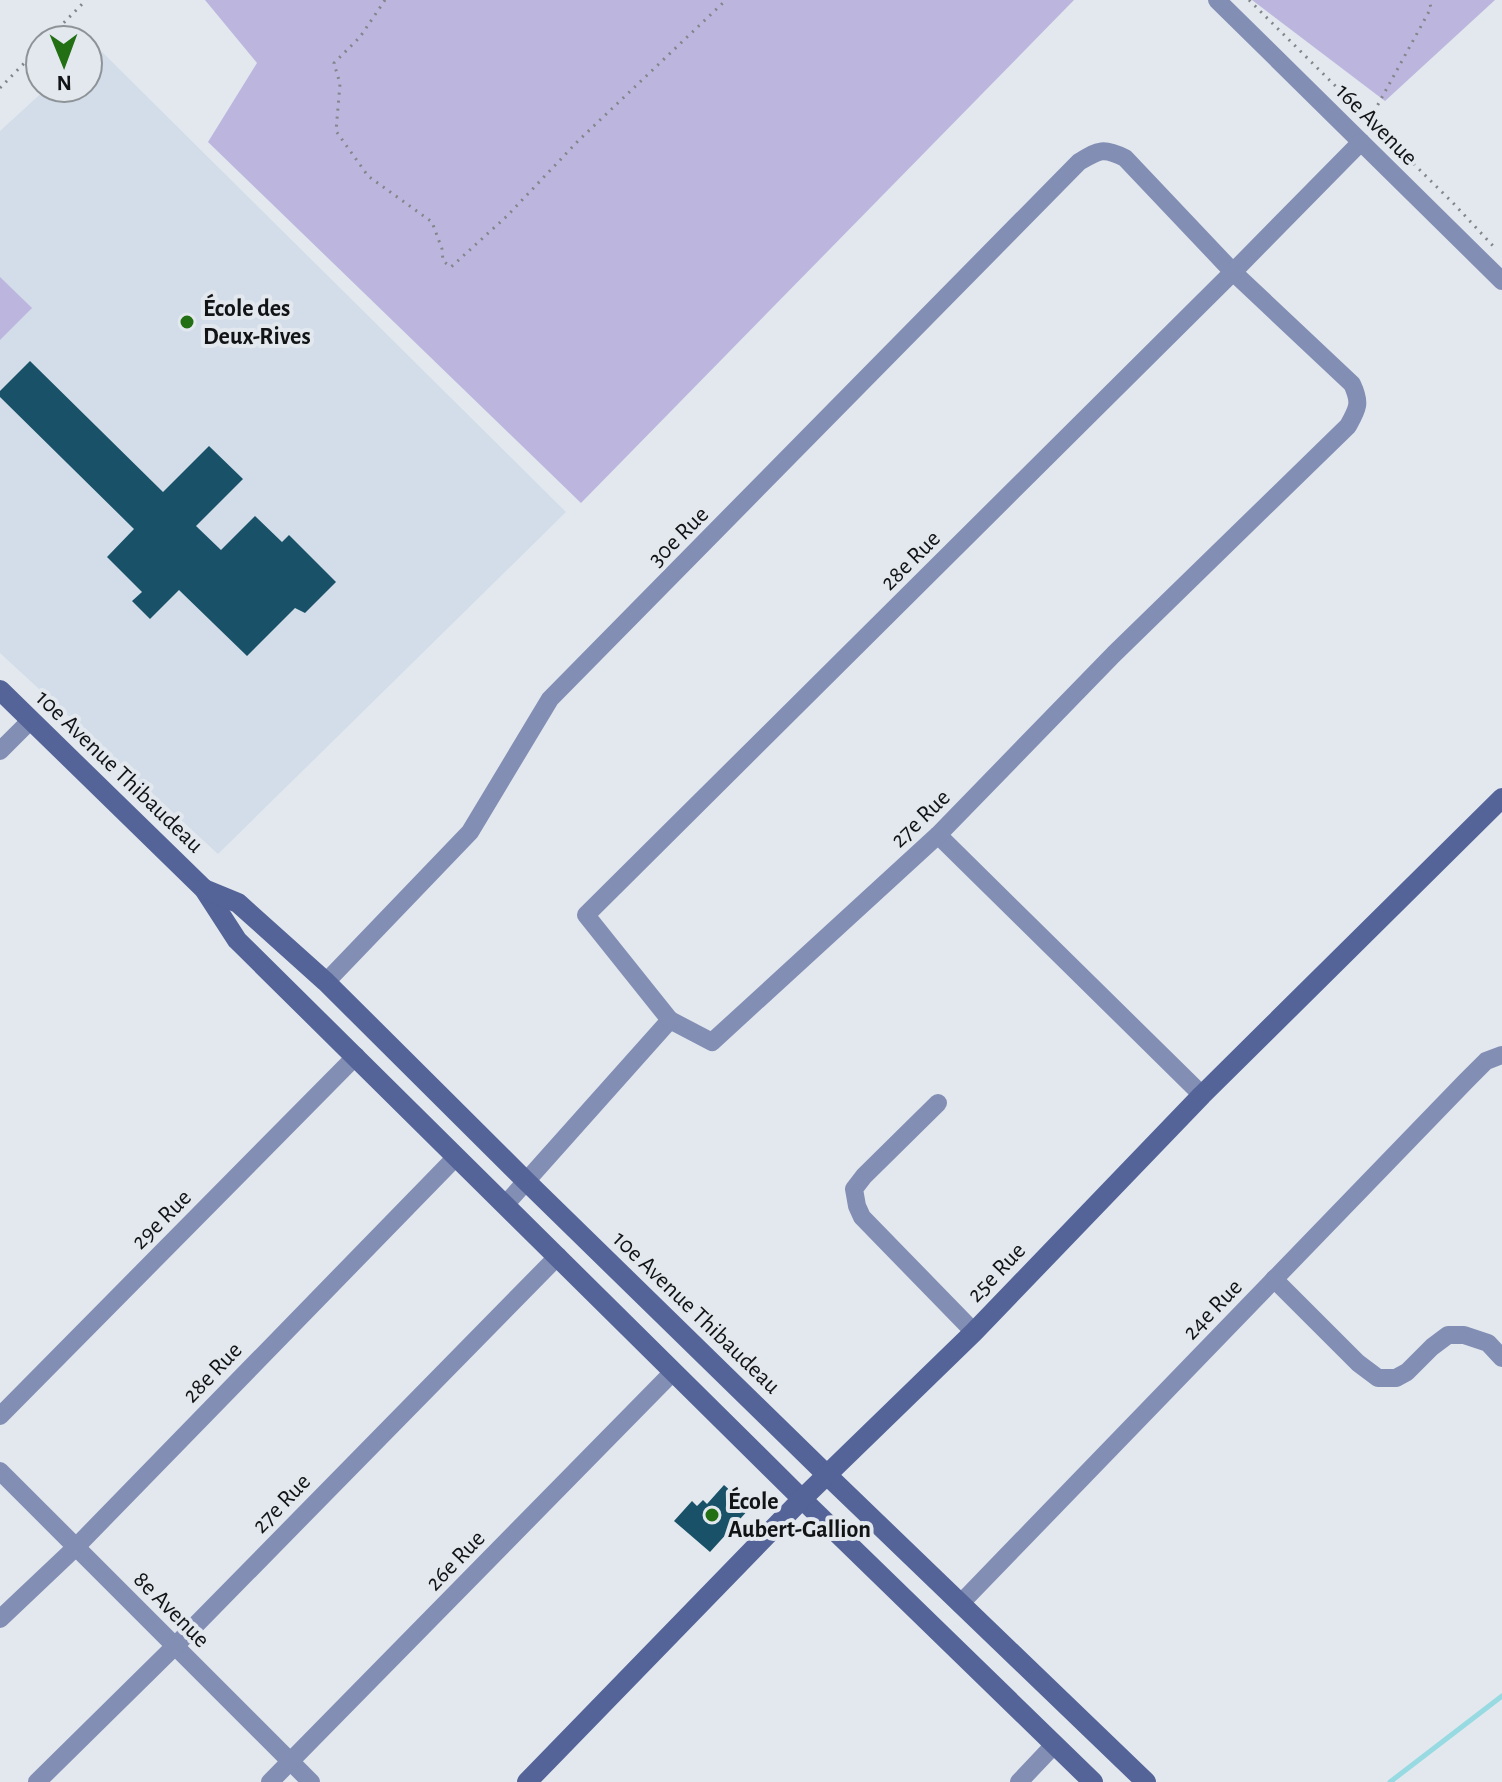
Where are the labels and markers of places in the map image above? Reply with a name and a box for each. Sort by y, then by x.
place label: École des Deux-Rives [203,293,311,349]
marker: École des Deux-Rives [178,313,196,331]
place label: École Aubert-Gallion [728,1486,871,1542]
marker: École Aubert-Gallion [703,1506,721,1524]

